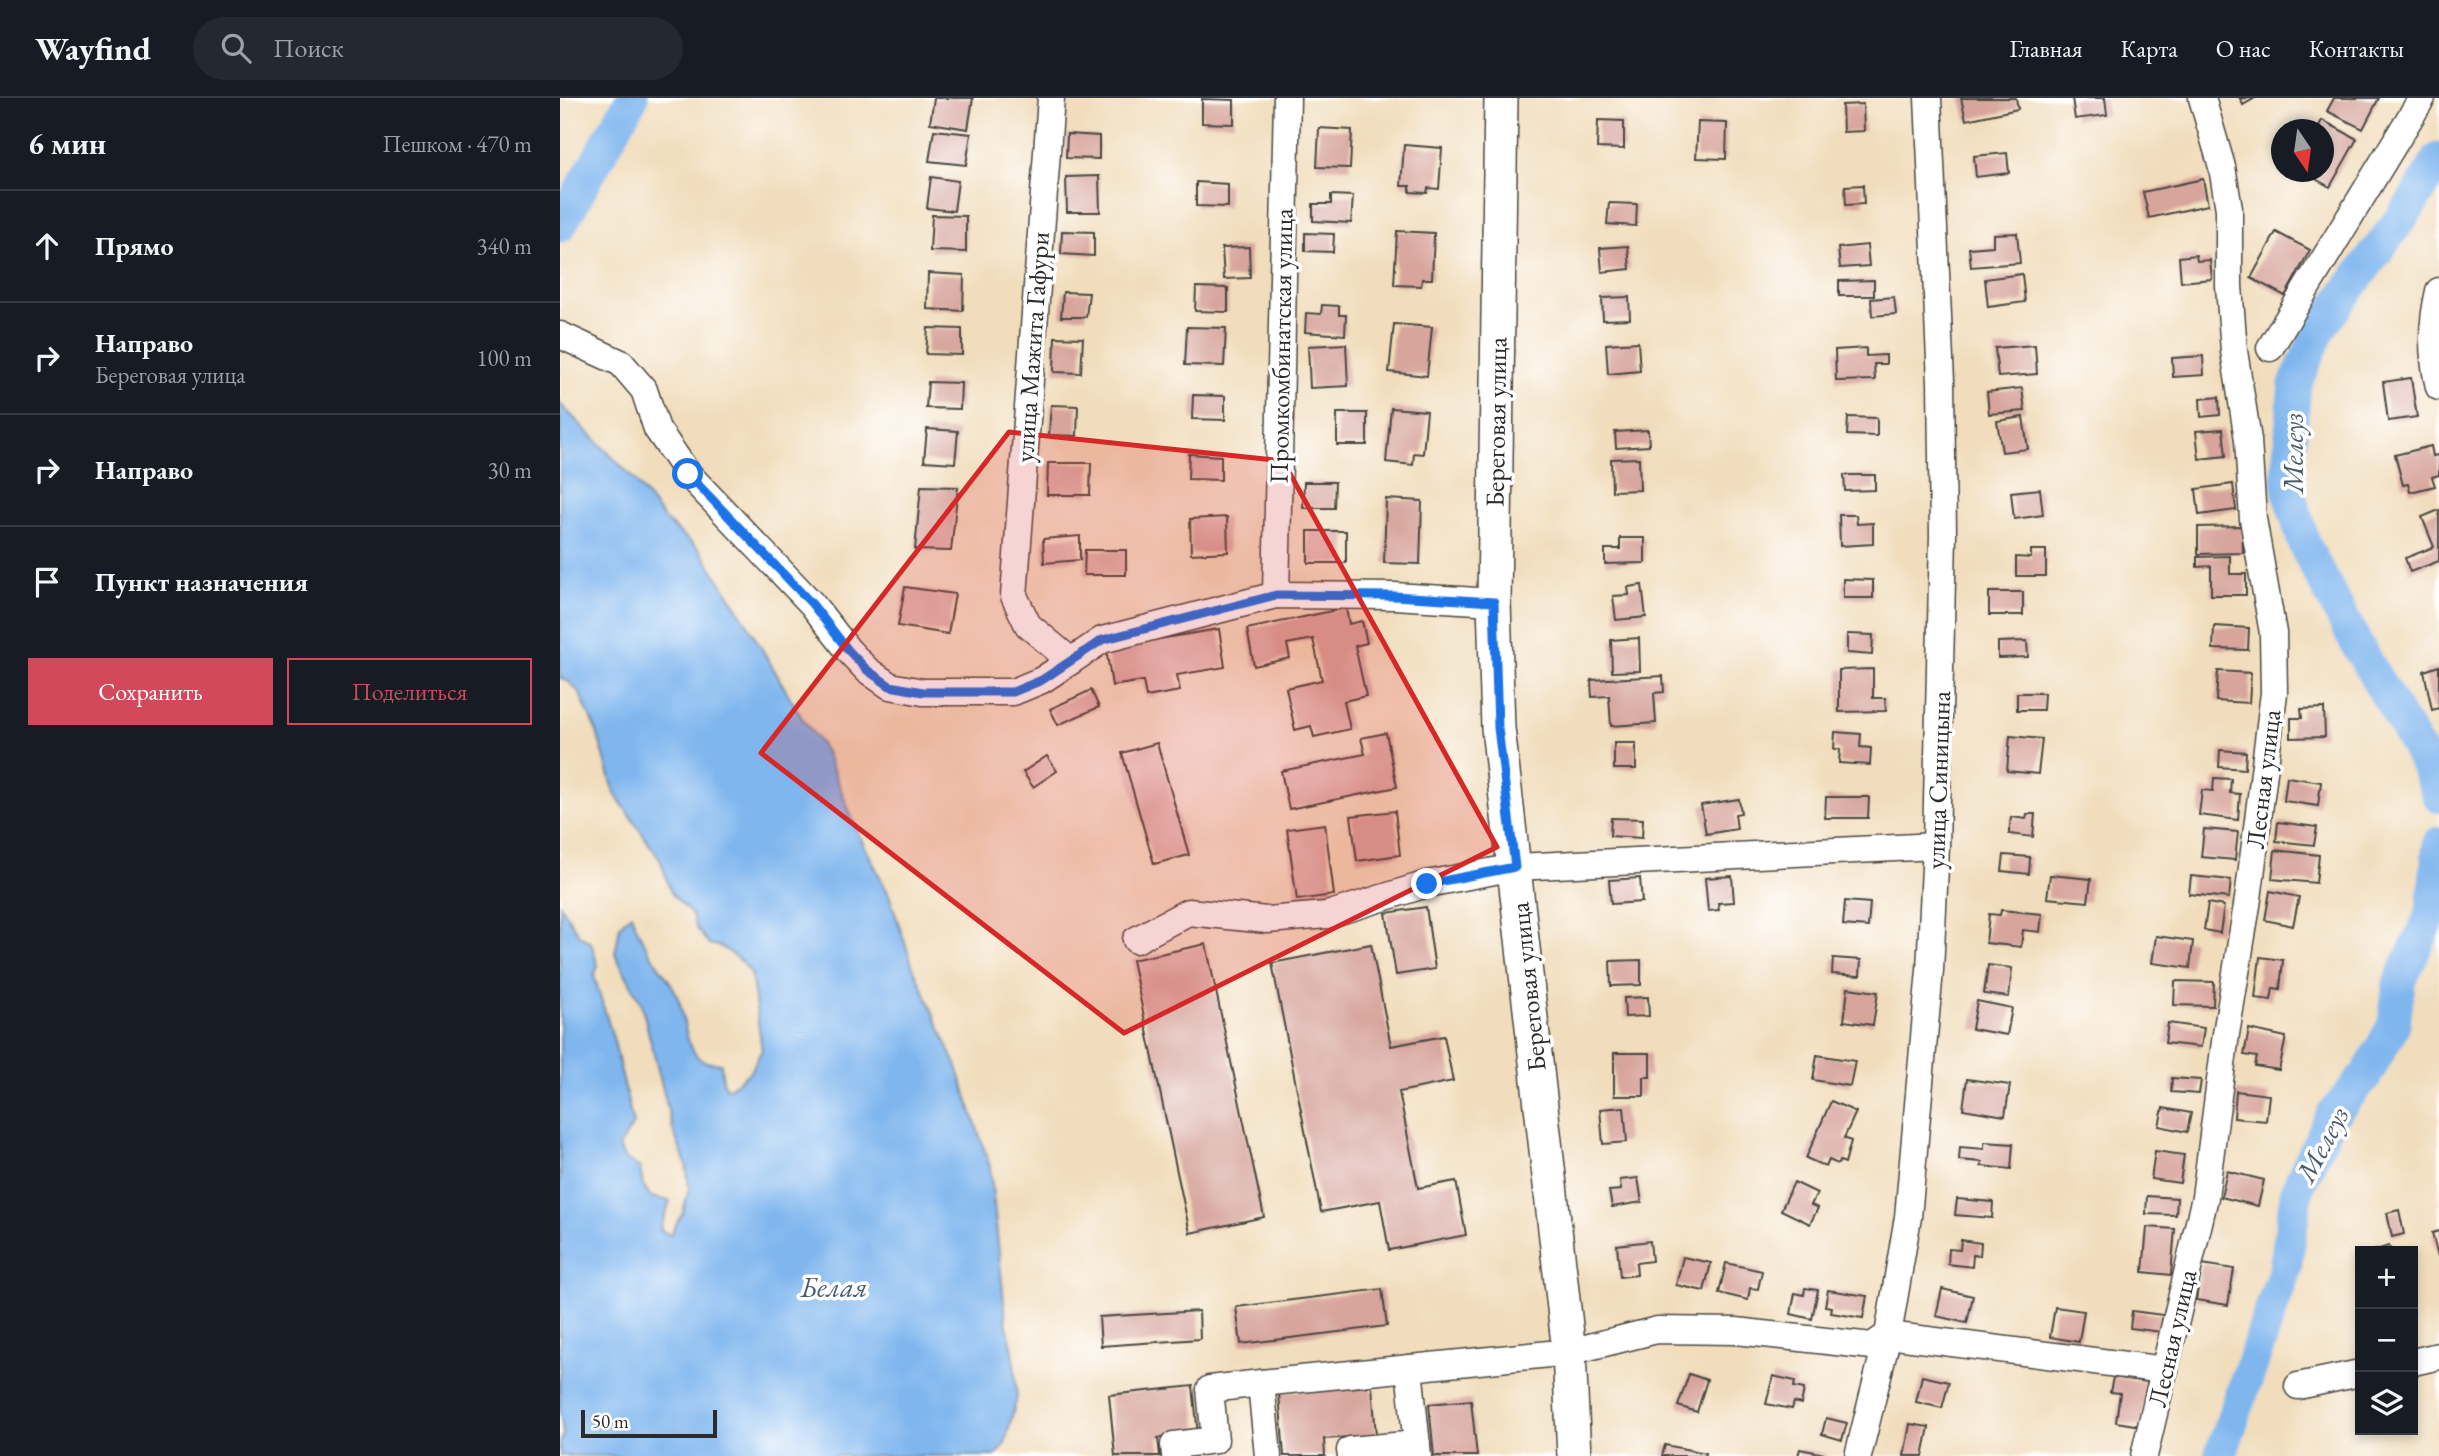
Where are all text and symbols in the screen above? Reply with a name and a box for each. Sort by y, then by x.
search box [193,17,683,80]
text: Wayfind [35,27,151,70]
icon: search [217,29,255,67]
text: Поиск [273,31,344,65]
text: Главная [2009,33,2083,64]
text: Карта [2121,33,2178,64]
text: О нас [2216,33,2271,64]
text: Контакты [2309,33,2404,64]
north arrow [2271,119,2334,182]
text: 6 мин [28,124,106,163]
text: Пешком · 470 m [383,129,532,159]
street label: Промкомбинатская улица [1262,207,1300,484]
icon: ahead [28,227,66,265]
text: Прямо [95,229,174,263]
street label: улица Мажита Гафури [1007,230,1057,463]
text: 340 m [476,231,532,261]
text: Направо [95,326,193,360]
street label: Береговая улица [1478,336,1514,507]
icon: right [28,339,66,377]
text: 100 m [476,343,532,373]
text: Береговая улица [95,360,245,390]
water label: Мелеуз [2275,413,2311,495]
icon: right [28,451,66,489]
text: Направо [95,453,193,487]
text: 30 m [487,455,532,485]
route start [672,458,703,489]
icon: arrive [28,563,66,601]
text: Пункт назначения [95,565,308,599]
button: Сохранить [28,658,273,725]
button: Поделиться [287,658,532,725]
street label: улица Синицына [1918,690,1958,870]
street label: Лесная улица [2238,707,2288,851]
route end [1411,868,1442,899]
street label: Береговая улица [1502,900,1554,1073]
water label: Мелеуз [2286,1100,2357,1190]
map controls [2355,1246,2418,1435]
button: + [2355,1246,2418,1309]
street label: Лесная улица [2140,1265,2204,1410]
water label: Белая [800,1269,867,1305]
button: − [2355,1309,2418,1372]
button: layers [2355,1372,2418,1435]
scale bar [581,1407,718,1439]
text: 50 m [592,1409,629,1434]

